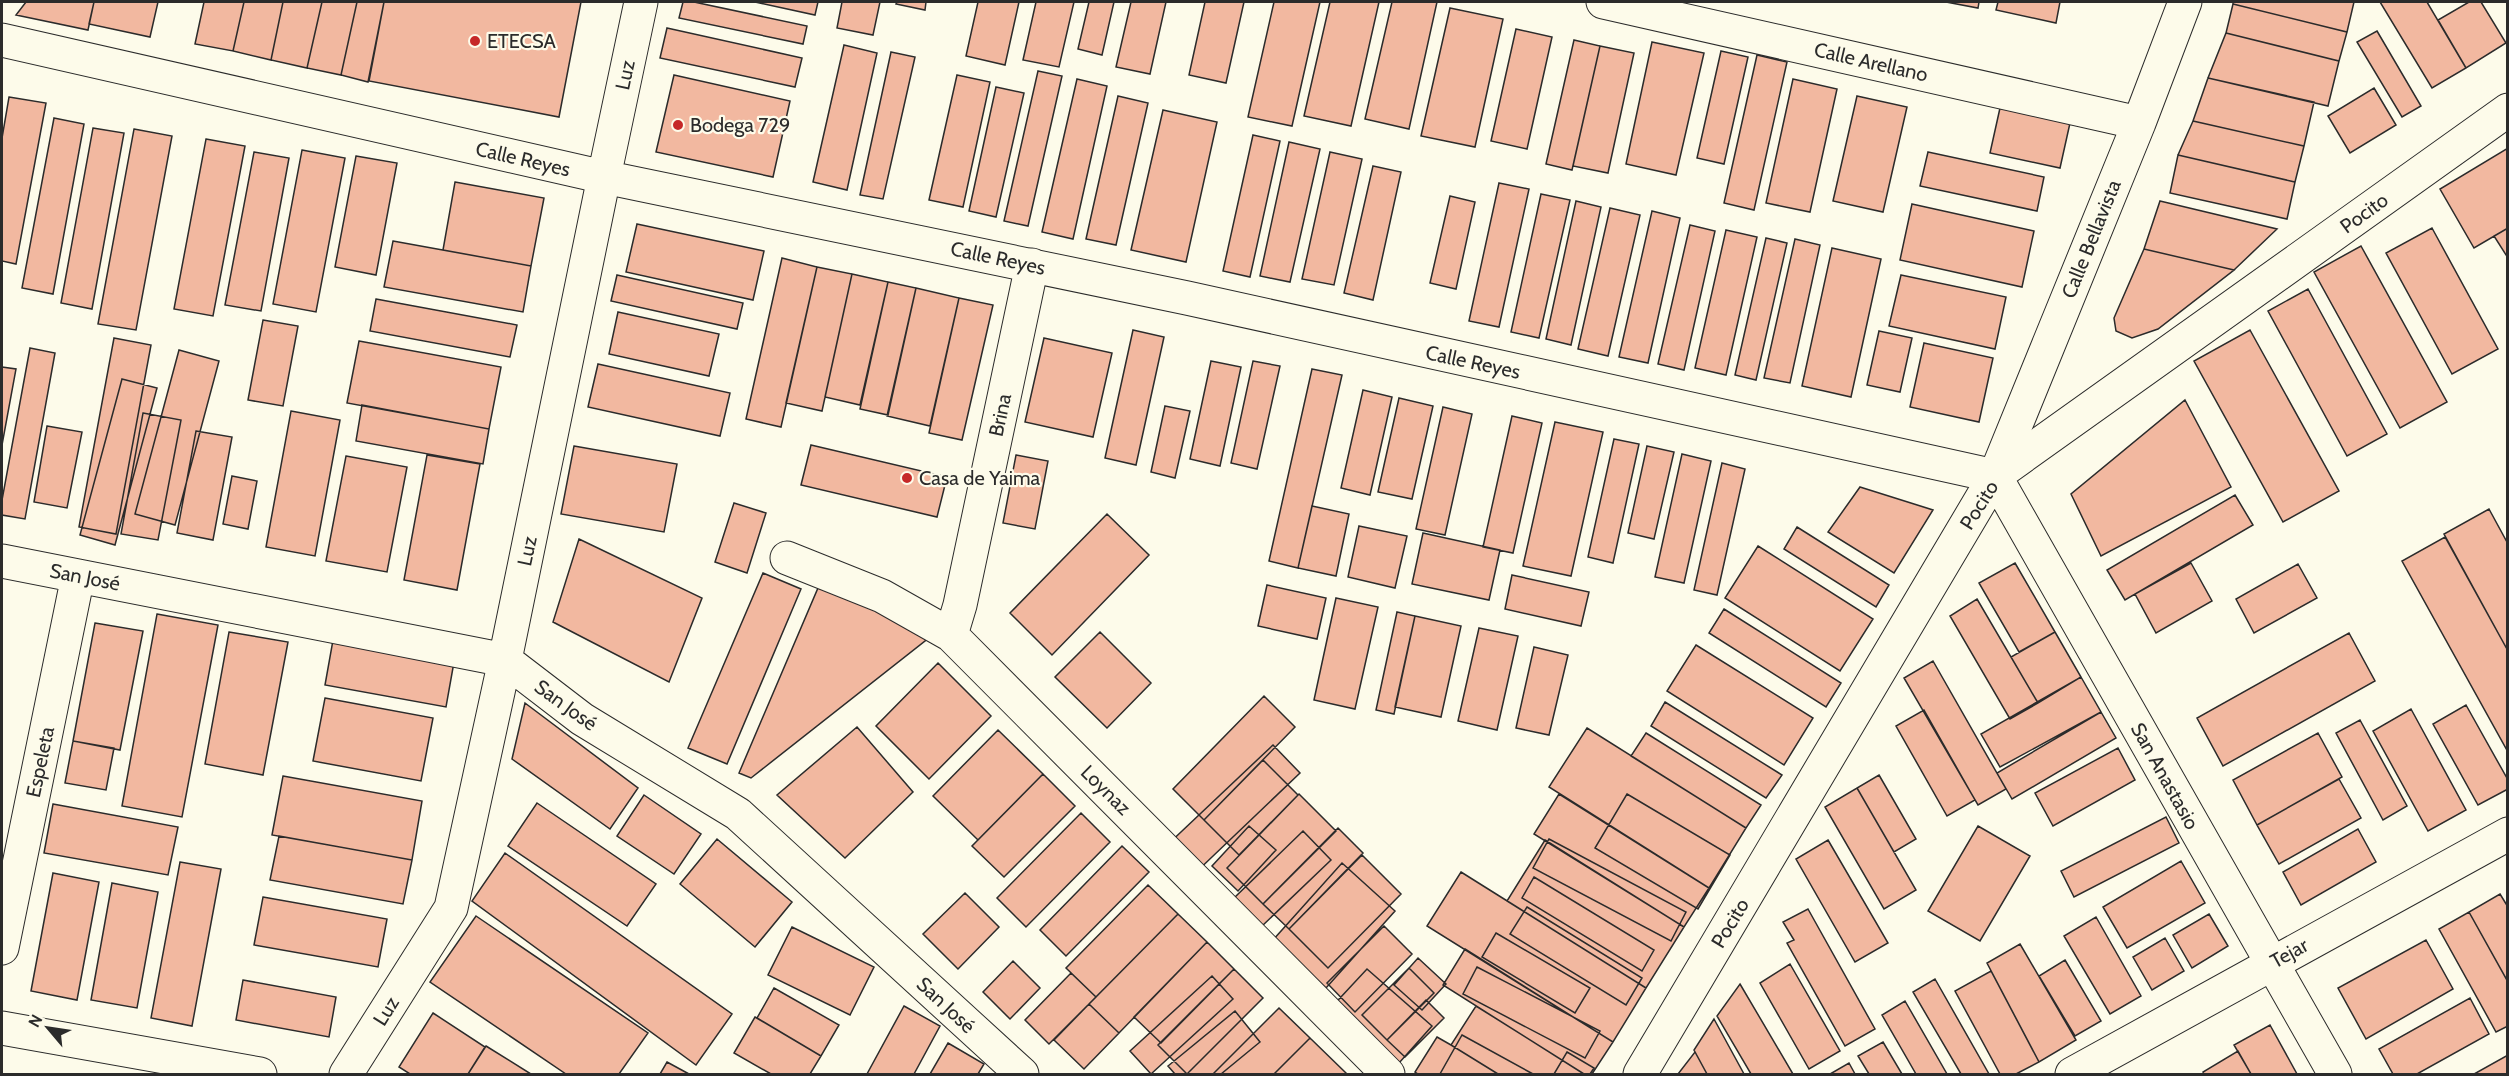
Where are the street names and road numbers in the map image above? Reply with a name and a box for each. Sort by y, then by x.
street label: Calle Arellano [1812,37,1930,87]
street label: Luz [610,58,640,92]
street label: Calle Reyes [473,136,573,182]
street label: Calle Bellavista [2056,176,2126,302]
street label: Pocito [2335,188,2393,238]
street label: Calle Reyes [948,236,1048,280]
street label: Calle Reyes [1423,340,1523,384]
street label: Brina [984,391,1016,439]
street label: Pocito [1955,476,2003,534]
street label: Luz [512,534,542,568]
street label: San José [48,558,122,596]
street label: San José [530,674,602,736]
street label: San Anastasio [2126,718,2204,834]
street label: Espeleta [21,724,59,800]
street label: Loynaz [1076,760,1136,820]
street label: Pocito [1706,894,1754,952]
street label: Tejar [2266,933,2313,973]
street label: San José [912,972,980,1038]
street label: Luz [368,992,404,1030]

